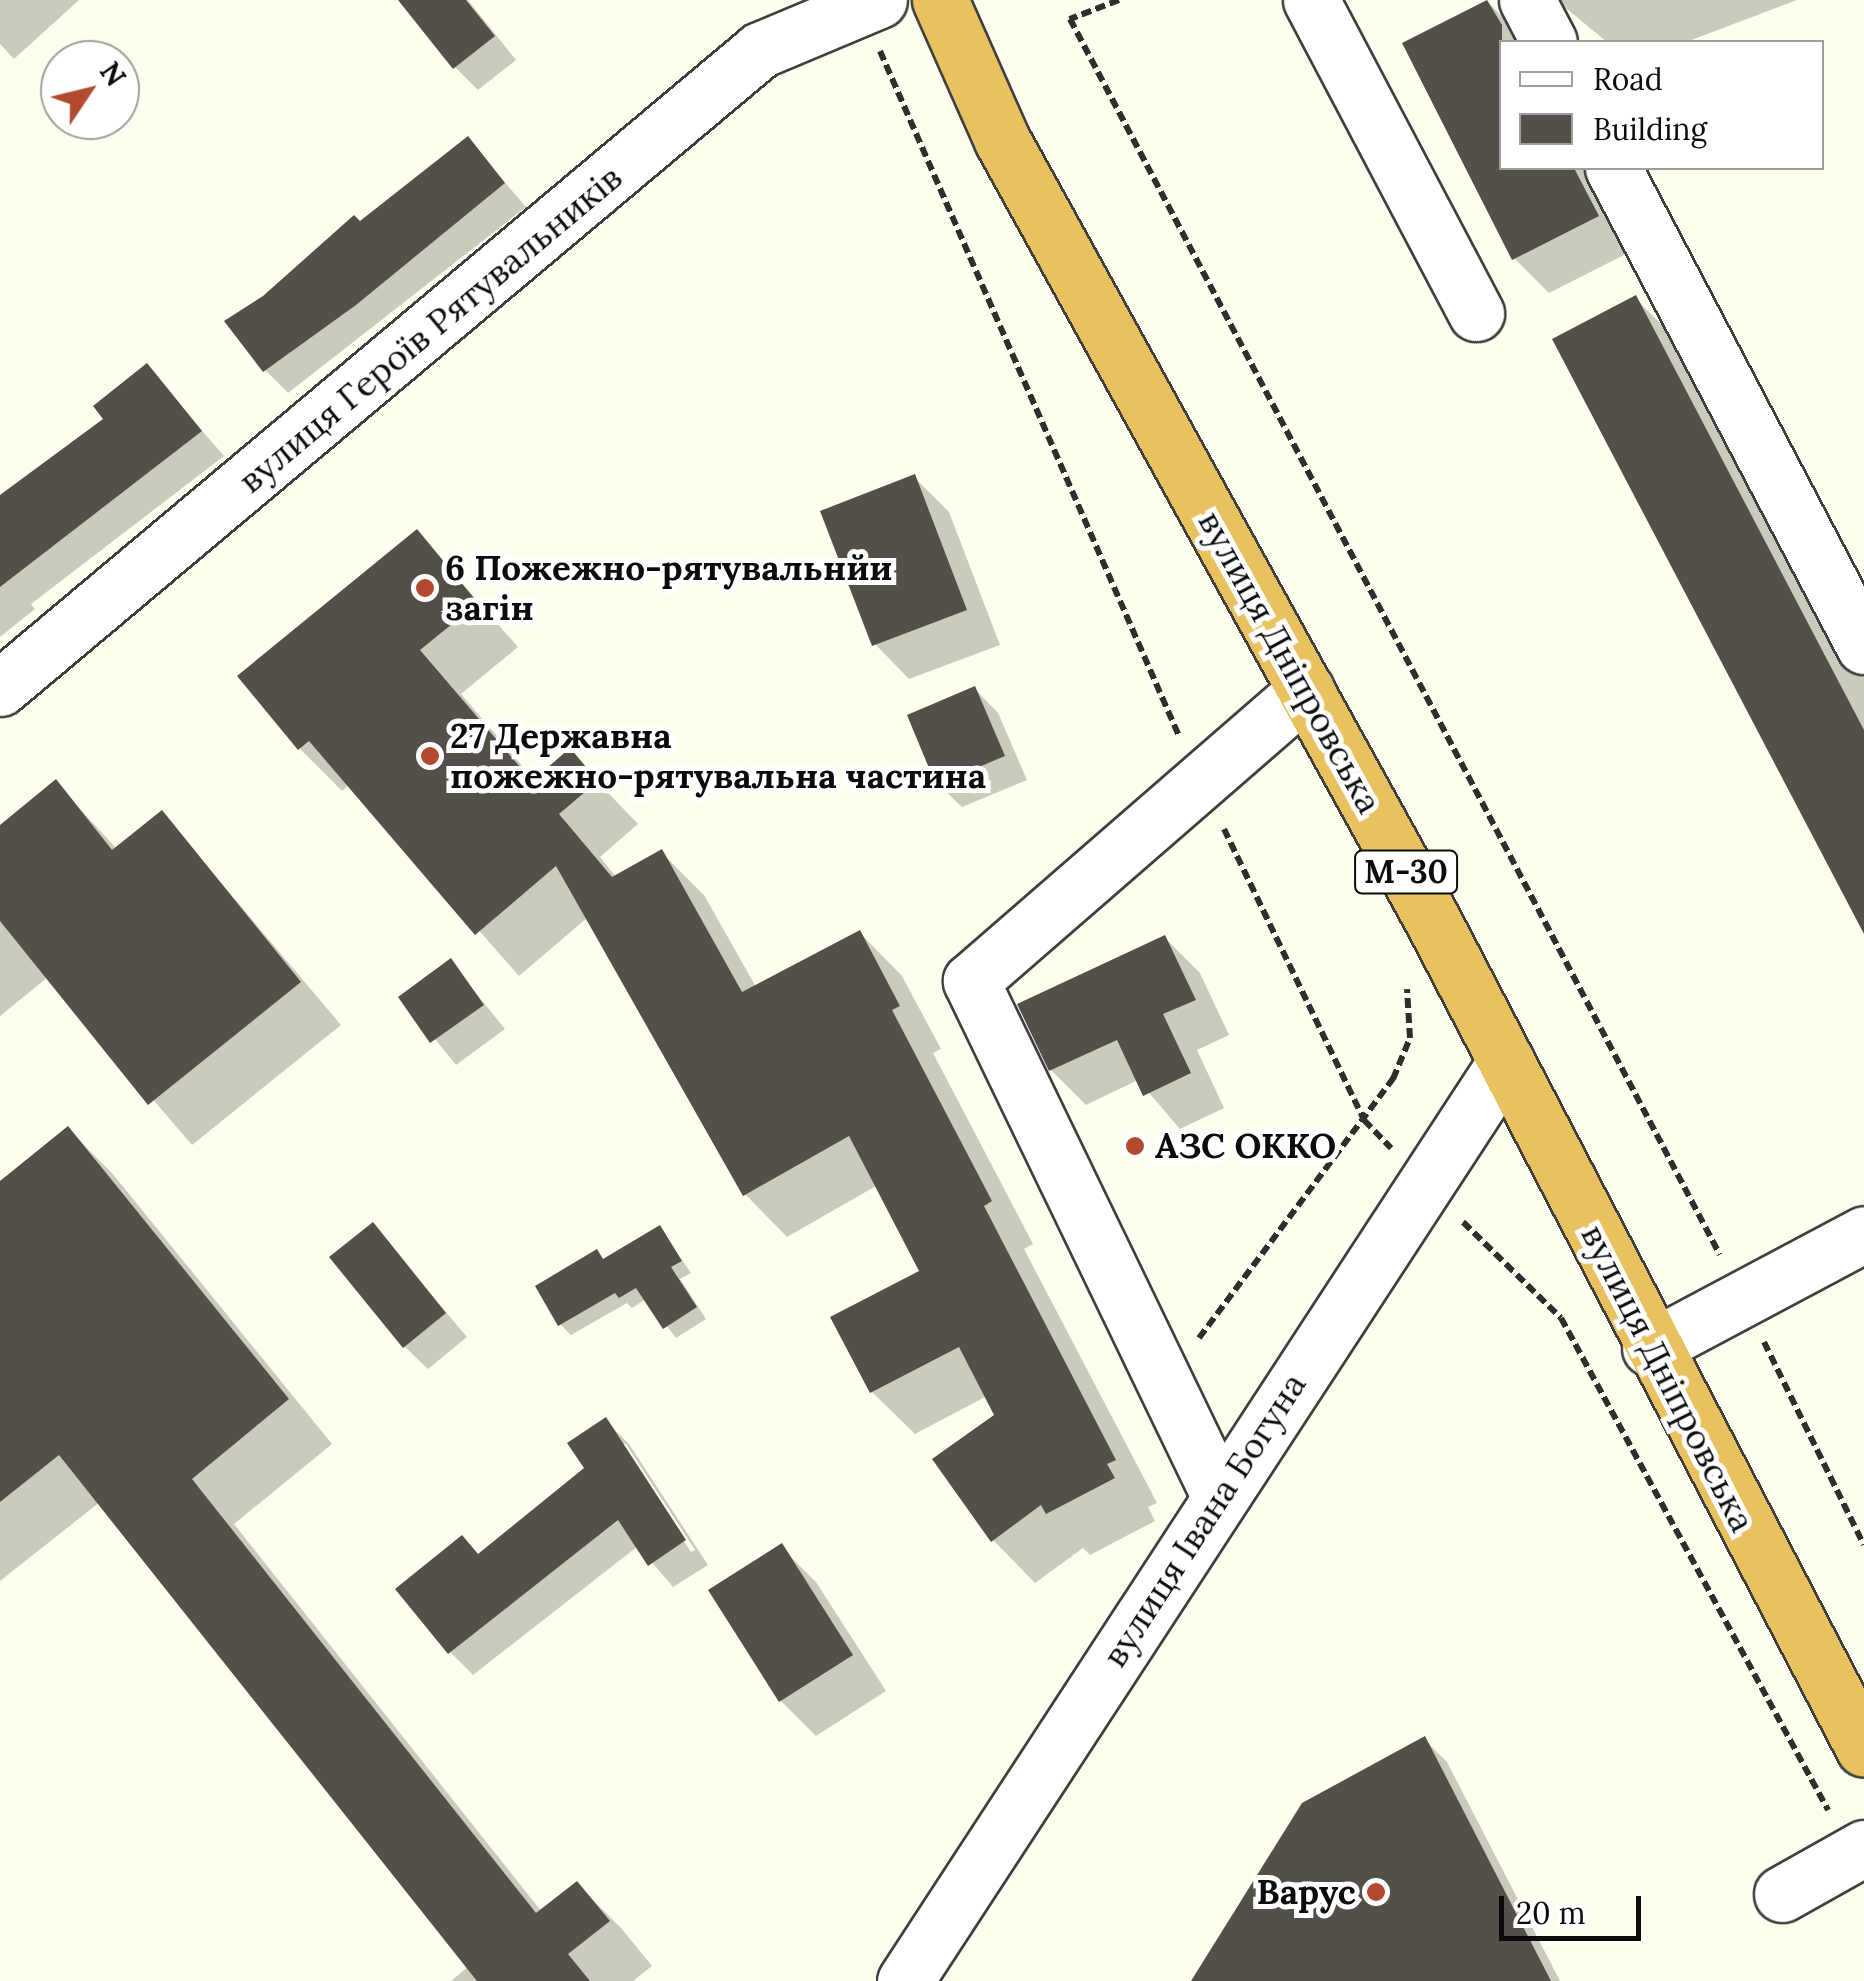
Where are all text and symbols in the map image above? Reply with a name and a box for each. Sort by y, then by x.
north arrow [40,40,140,140]
legend [1499,40,1824,170]
text: N [92,55,134,93]
text: Road [1593,60,1663,98]
text: Building [1593,110,1707,148]
street label: вулиця Героїв Рятувальників [230,156,630,502]
street label: вулиця Дніпровська [1189,503,1391,821]
place label: 6 Пожежно-рятувальнйи загін [445,547,892,629]
marker: 6 Пожежно-рятувальнйи загін [414,577,436,599]
place label: 27 Державна пожежно-рятувальна частина [450,715,986,797]
marker: 27 Державна пожежно-рятувальна частина [419,745,441,767]
road number: М-30 [1354,845,1458,899]
place label: АЗС ОККО [1155,1125,1336,1167]
marker: АЗС ОККО [1124,1135,1146,1157]
street label: вулиця Дніпровська [1572,1217,1764,1539]
street label: вулиця Івана Богуна [1093,1365,1315,1675]
place label: Варус [1257,1871,1356,1913]
scale bar [1504,1876,1646,1938]
marker: Варус [1365,1881,1387,1903]
text: 20 m [1516,1894,1585,1932]

